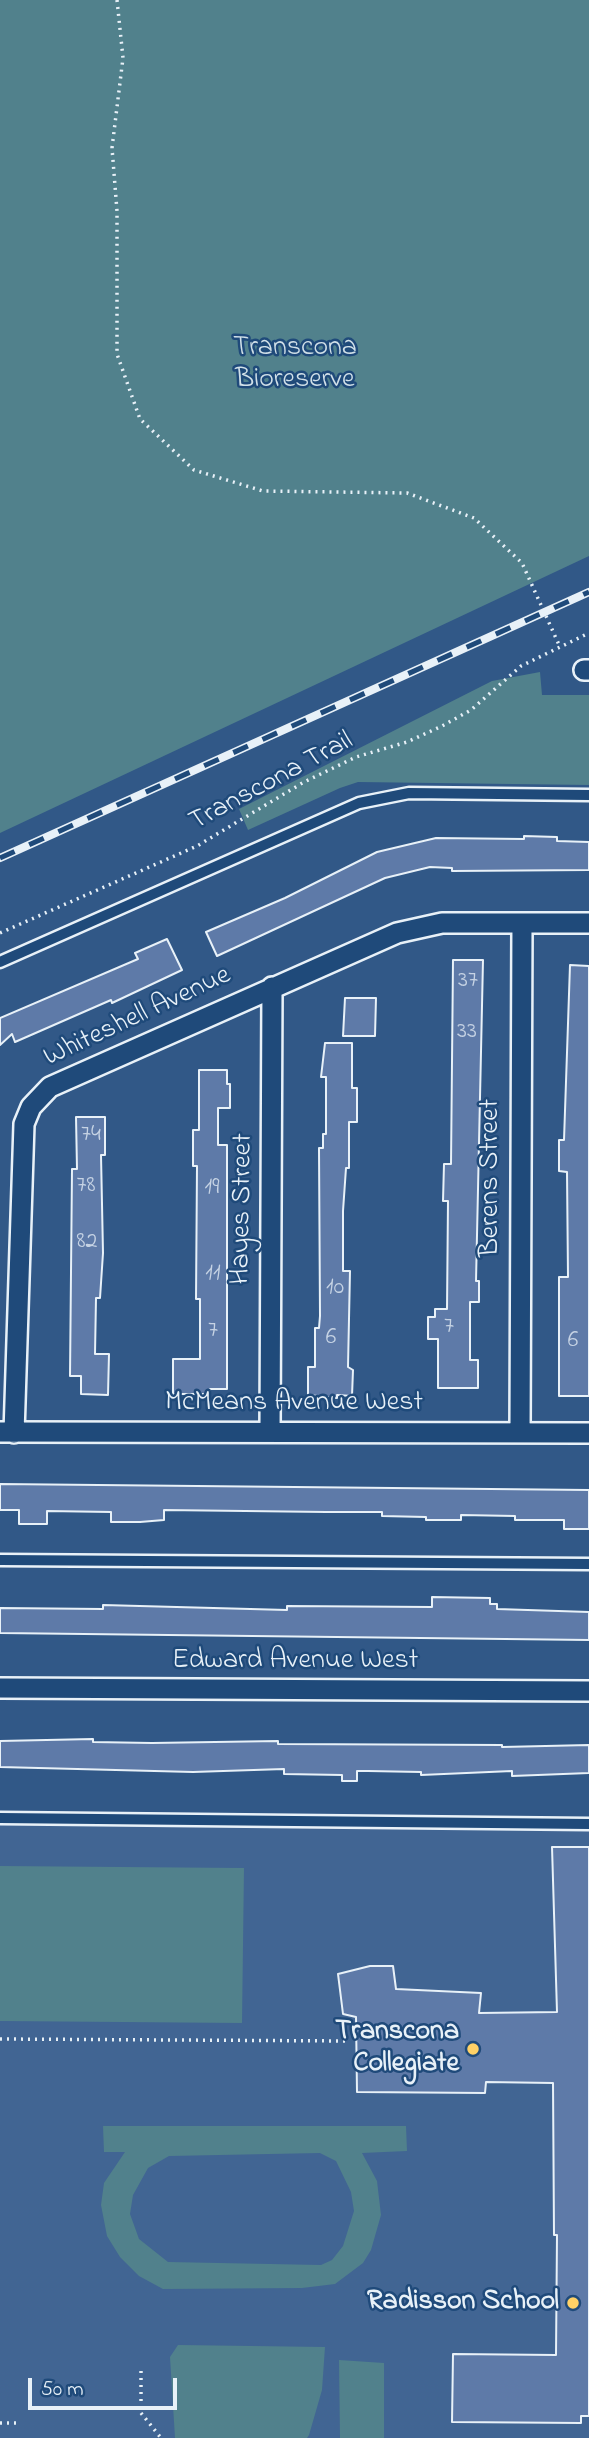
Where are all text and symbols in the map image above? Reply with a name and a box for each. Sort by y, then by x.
park label: Transcona Bioreserve [233,332,357,398]
street label: Transcona Trail [184,726,360,840]
street label: Whiteshell Avenue [39,960,237,1076]
house number: 37 [458,968,478,996]
house number: 33 [457,1019,477,1047]
street label: Berens Street [475,1099,509,1257]
house number: 74 [81,1122,101,1150]
street label: Hayes Street [226,1133,262,1285]
house number: 78 [77,1173,95,1201]
house number: 19 [205,1175,219,1203]
house number: 82 [77,1229,97,1257]
house number: 11 [205,1261,221,1289]
house number: 10 [326,1275,344,1303]
house number: 7 [444,1314,454,1342]
house number: 7 [208,1318,218,1346]
house number: 6 [326,1325,336,1353]
house number: 6 [568,1328,578,1356]
street label: McMeans Avenue West [165,1387,423,1421]
street label: Edward Avenue West [172,1645,418,1679]
place label: Transcona Collegiate [335,2016,459,2082]
marker: Transcona Collegiate [465,2041,481,2057]
place label: Radisson School [367,2286,559,2320]
marker: Radisson School [565,2295,581,2311]
scale bar [32,2364,180,2408]
text: 50 m [41,2375,84,2405]

